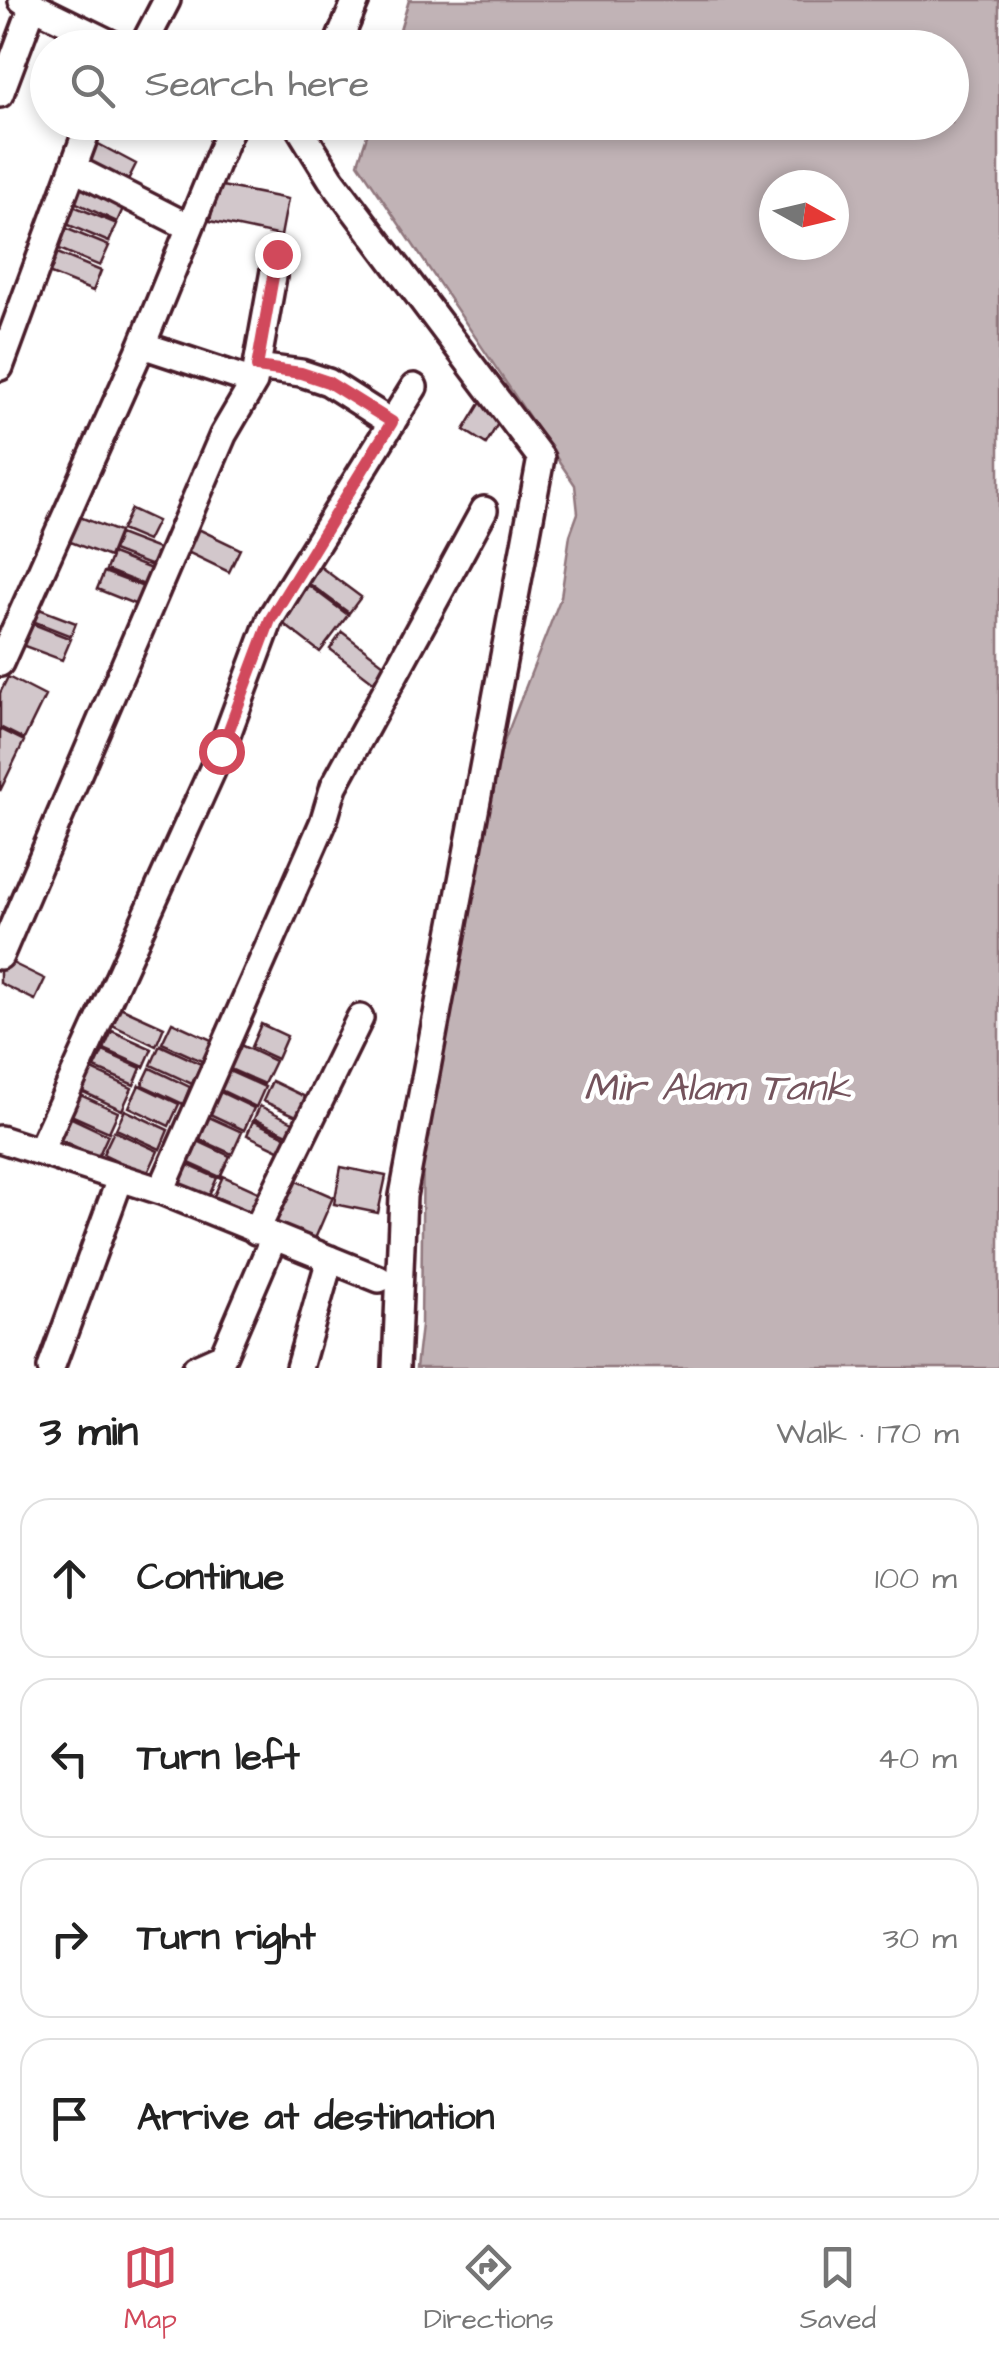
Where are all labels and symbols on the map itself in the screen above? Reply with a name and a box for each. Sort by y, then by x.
north arrow [759,170,849,260]
route end [255,232,301,278]
route start [199,729,245,775]
water label: Mir Alam Tank [584,1061,852,1116]

